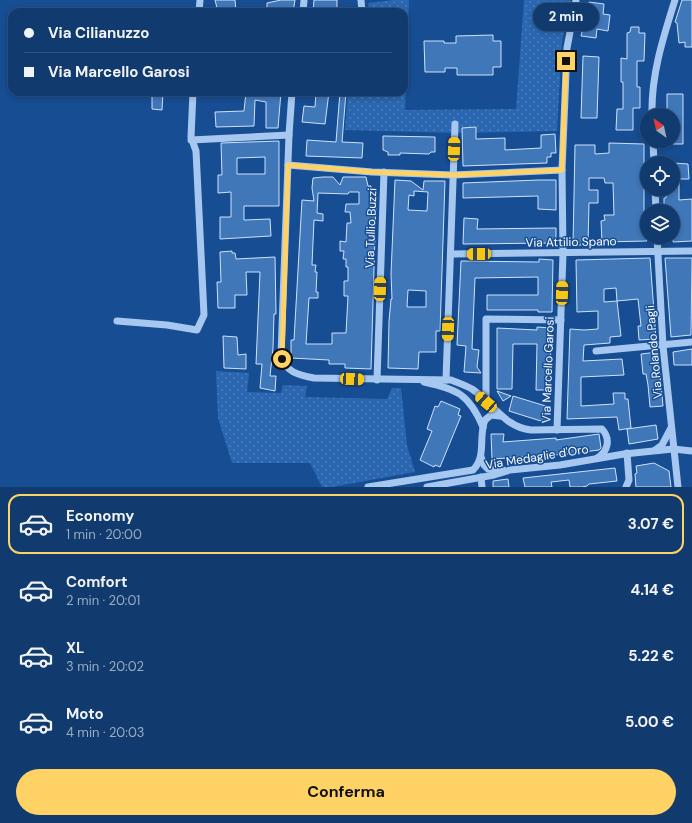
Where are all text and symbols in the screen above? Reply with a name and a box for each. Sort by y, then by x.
callout: 2 min [533,3,599,31]
text: 2 min [549,8,583,25]
text: Via Cilianuzzo [48,23,149,43]
route end [557,52,575,70]
text: Via Marcello Garosi [48,62,190,82]
north arrow [640,108,680,148]
map controls [640,108,680,244]
car [448,137,460,161]
button: locate [640,156,680,196]
street label: Via Tullio Buzzi [362,188,380,268]
button: layers [640,204,680,244]
street label: Via Attilio Spano [525,233,617,251]
car [467,248,491,260]
car [374,277,386,301]
car [556,281,568,305]
street label: Via Rolando Pagli [642,304,666,399]
street label: Via Marcello Garosi [538,316,558,424]
car [442,317,454,341]
route start [273,350,291,368]
car [340,372,364,386]
car [473,390,499,414]
street label: Via Medaglie d'Oro [484,441,590,473]
icon: car [18,506,54,542]
text: Economy [66,506,134,526]
text: 3.07 € [628,514,674,534]
text: 1 min · 20:00 [66,526,142,543]
icon: car [18,572,54,608]
text: Comfort [66,572,127,592]
text: 4.14 € [630,580,674,600]
text: 2 min · 20:01 [66,592,140,609]
icon: car [18,638,54,674]
text: XL [66,638,84,658]
text: 5.22 € [628,646,674,666]
text: 3 min · 20:02 [66,658,144,675]
icon: car [18,704,54,740]
text: Moto [66,704,104,724]
text: 5.00 € [625,712,674,732]
text: 4 min · 20:03 [66,724,144,741]
button: Conferma [16,769,676,815]

